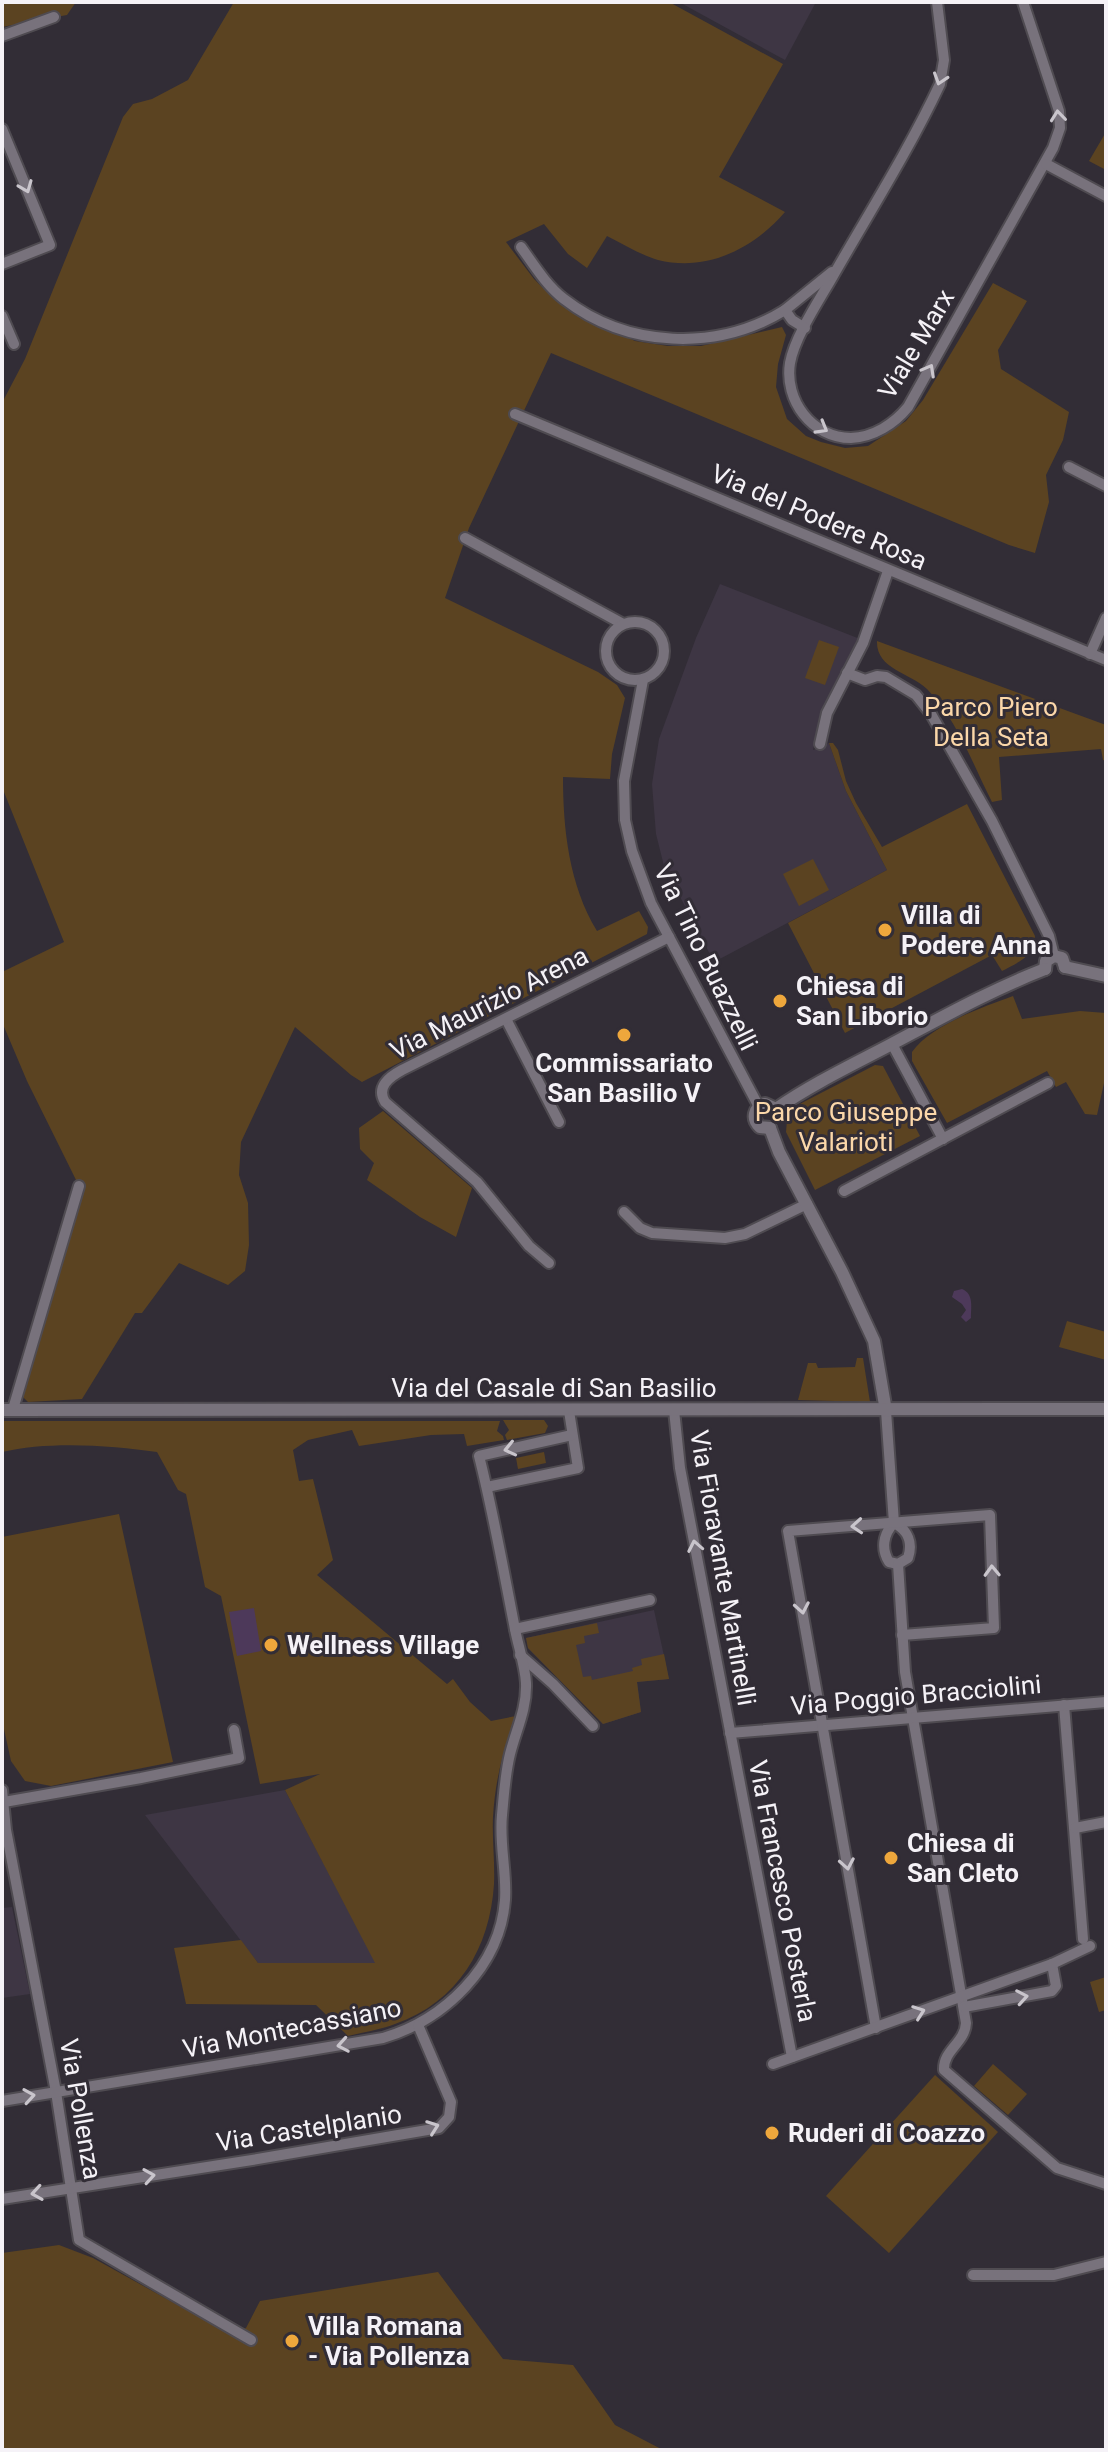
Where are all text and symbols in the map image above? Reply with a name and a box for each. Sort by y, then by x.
one-way arrow [933,71,949,85]
one-way arrow [1049,109,1066,122]
one-way arrow [16,179,33,193]
street label: Viale Marx [872,284,960,404]
one-way arrow [919,364,935,379]
one-way arrow [813,418,828,434]
street label: Via del Podere Rosa [707,458,931,576]
park label: Parco Piero Della Seta [924,692,1058,752]
street label: Via Tino Buazzelli [648,859,764,1055]
place label: Villa di Podere Anna [901,900,1051,960]
marker: Villa di Podere Anna [876,921,894,939]
street label: Via Maurizio Arena [385,940,593,1066]
place label: Chiesa di San Liborio [796,971,928,1031]
marker: Chiesa di San Liborio [771,992,789,1010]
marker: Commissariato San Basilio V [615,1026,633,1044]
place label: Commissariato San Basilio V [535,1048,713,1108]
park label: Parco Giuseppe Valarioti [755,1097,937,1157]
street label: Via del Casale di San Basilio [391,1373,717,1403]
street label: Via Fioravante Martinelli [684,1428,762,1708]
one-way arrow [504,1440,517,1457]
one-way arrow [850,1517,863,1534]
one-way arrow [687,1539,704,1553]
one-way arrow [983,1564,1001,1577]
one-way arrow [793,1601,810,1614]
place label: Wellness Village [287,1630,479,1660]
marker: Wellness Village [262,1636,280,1654]
street label: Via Poggio Bracciolini [789,1669,1043,1721]
street label: Via Francesco Posterla [743,1758,823,2024]
place label: Chiesa di San Cleto [907,1828,1019,1888]
marker: Chiesa di San Cleto [882,1849,900,1867]
one-way arrow [838,1857,855,1871]
one-way arrow [1015,1989,1029,2006]
street label: Via Montecassiano [180,1992,404,2064]
one-way arrow [911,2006,925,2022]
street label: Via Pollenza [54,2036,108,2182]
one-way arrow [336,2036,350,2053]
one-way arrow [22,2089,36,2106]
street label: Via Castelplanio [214,2099,404,2157]
place label: Ruderi di Coazzo [788,2118,985,2148]
one-way arrow [425,2121,439,2137]
marker: Ruderi di Coazzo [763,2124,781,2142]
one-way arrow [142,2168,156,2185]
one-way arrow [30,2184,44,2201]
place label: Villa Romana - Via Pollenza [308,2311,470,2371]
marker: Villa Romana - Via Pollenza [283,2332,301,2350]

